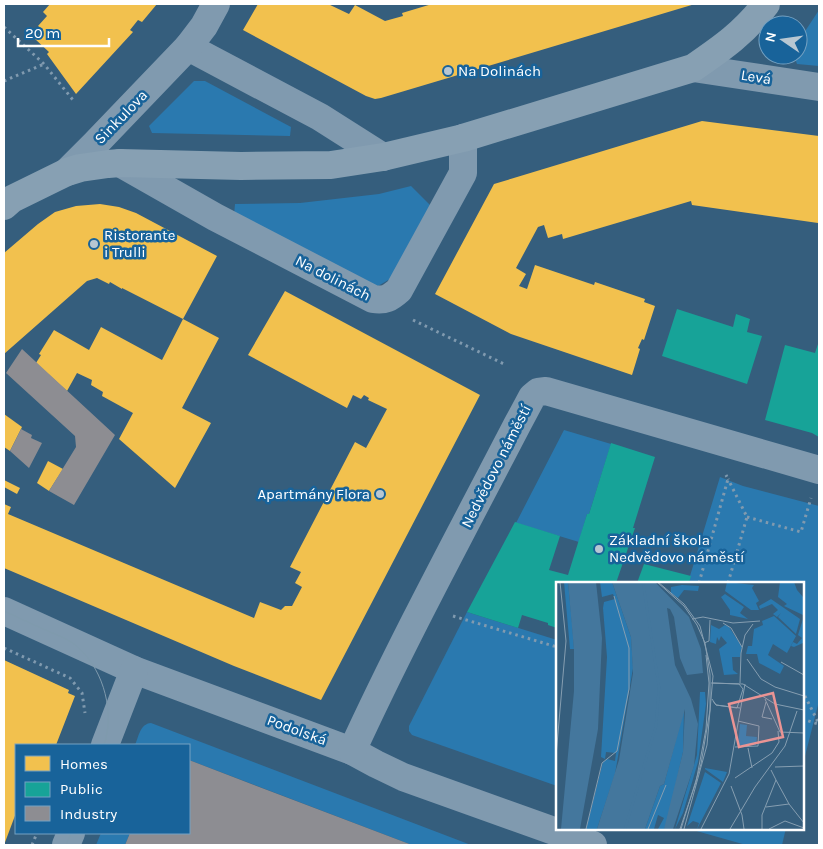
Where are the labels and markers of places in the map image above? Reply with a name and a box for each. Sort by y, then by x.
place label: Na Dolinách [458,62,541,80]
marker: Na Dolinách [442,65,454,77]
place label: Ristorante i Trulli [104,226,175,261]
marker: Ristorante i Trulli [88,238,100,250]
place label: Apartmány Flora [257,485,370,503]
marker: Apartmány Flora [374,488,386,500]
place label: Základní škola Nedvědovo náměstí [609,531,745,566]
marker: Základní škola Nedvědovo náměstí [593,543,605,555]

